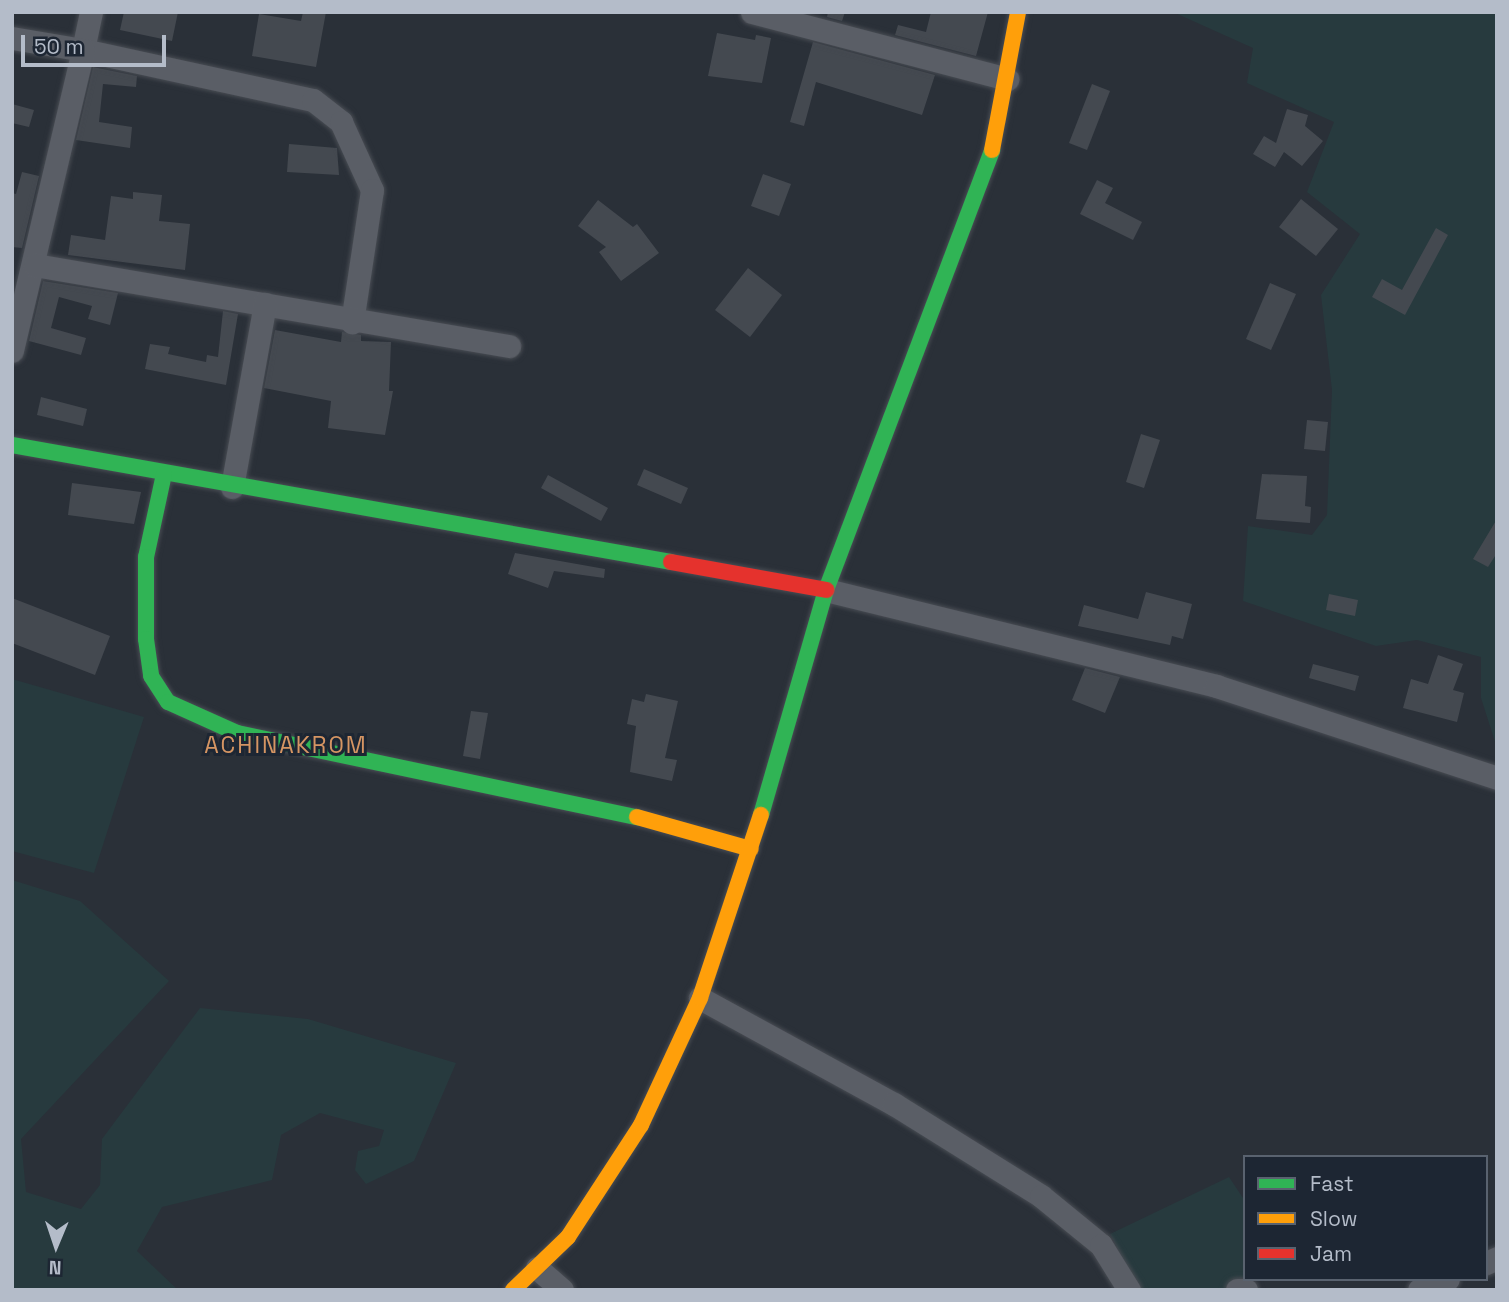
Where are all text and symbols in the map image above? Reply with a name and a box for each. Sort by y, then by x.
scale bar [24,21,170,65]
text: 50 m [34,33,84,60]
district label: ACHINAKROM [206,731,366,759]
legend [1243,1155,1488,1281]
text: Fast [1310,1170,1354,1197]
text: Slow [1310,1205,1358,1232]
north arrow [21,1211,91,1281]
text: Jam [1310,1240,1352,1267]
text: N [48,1255,62,1280]

